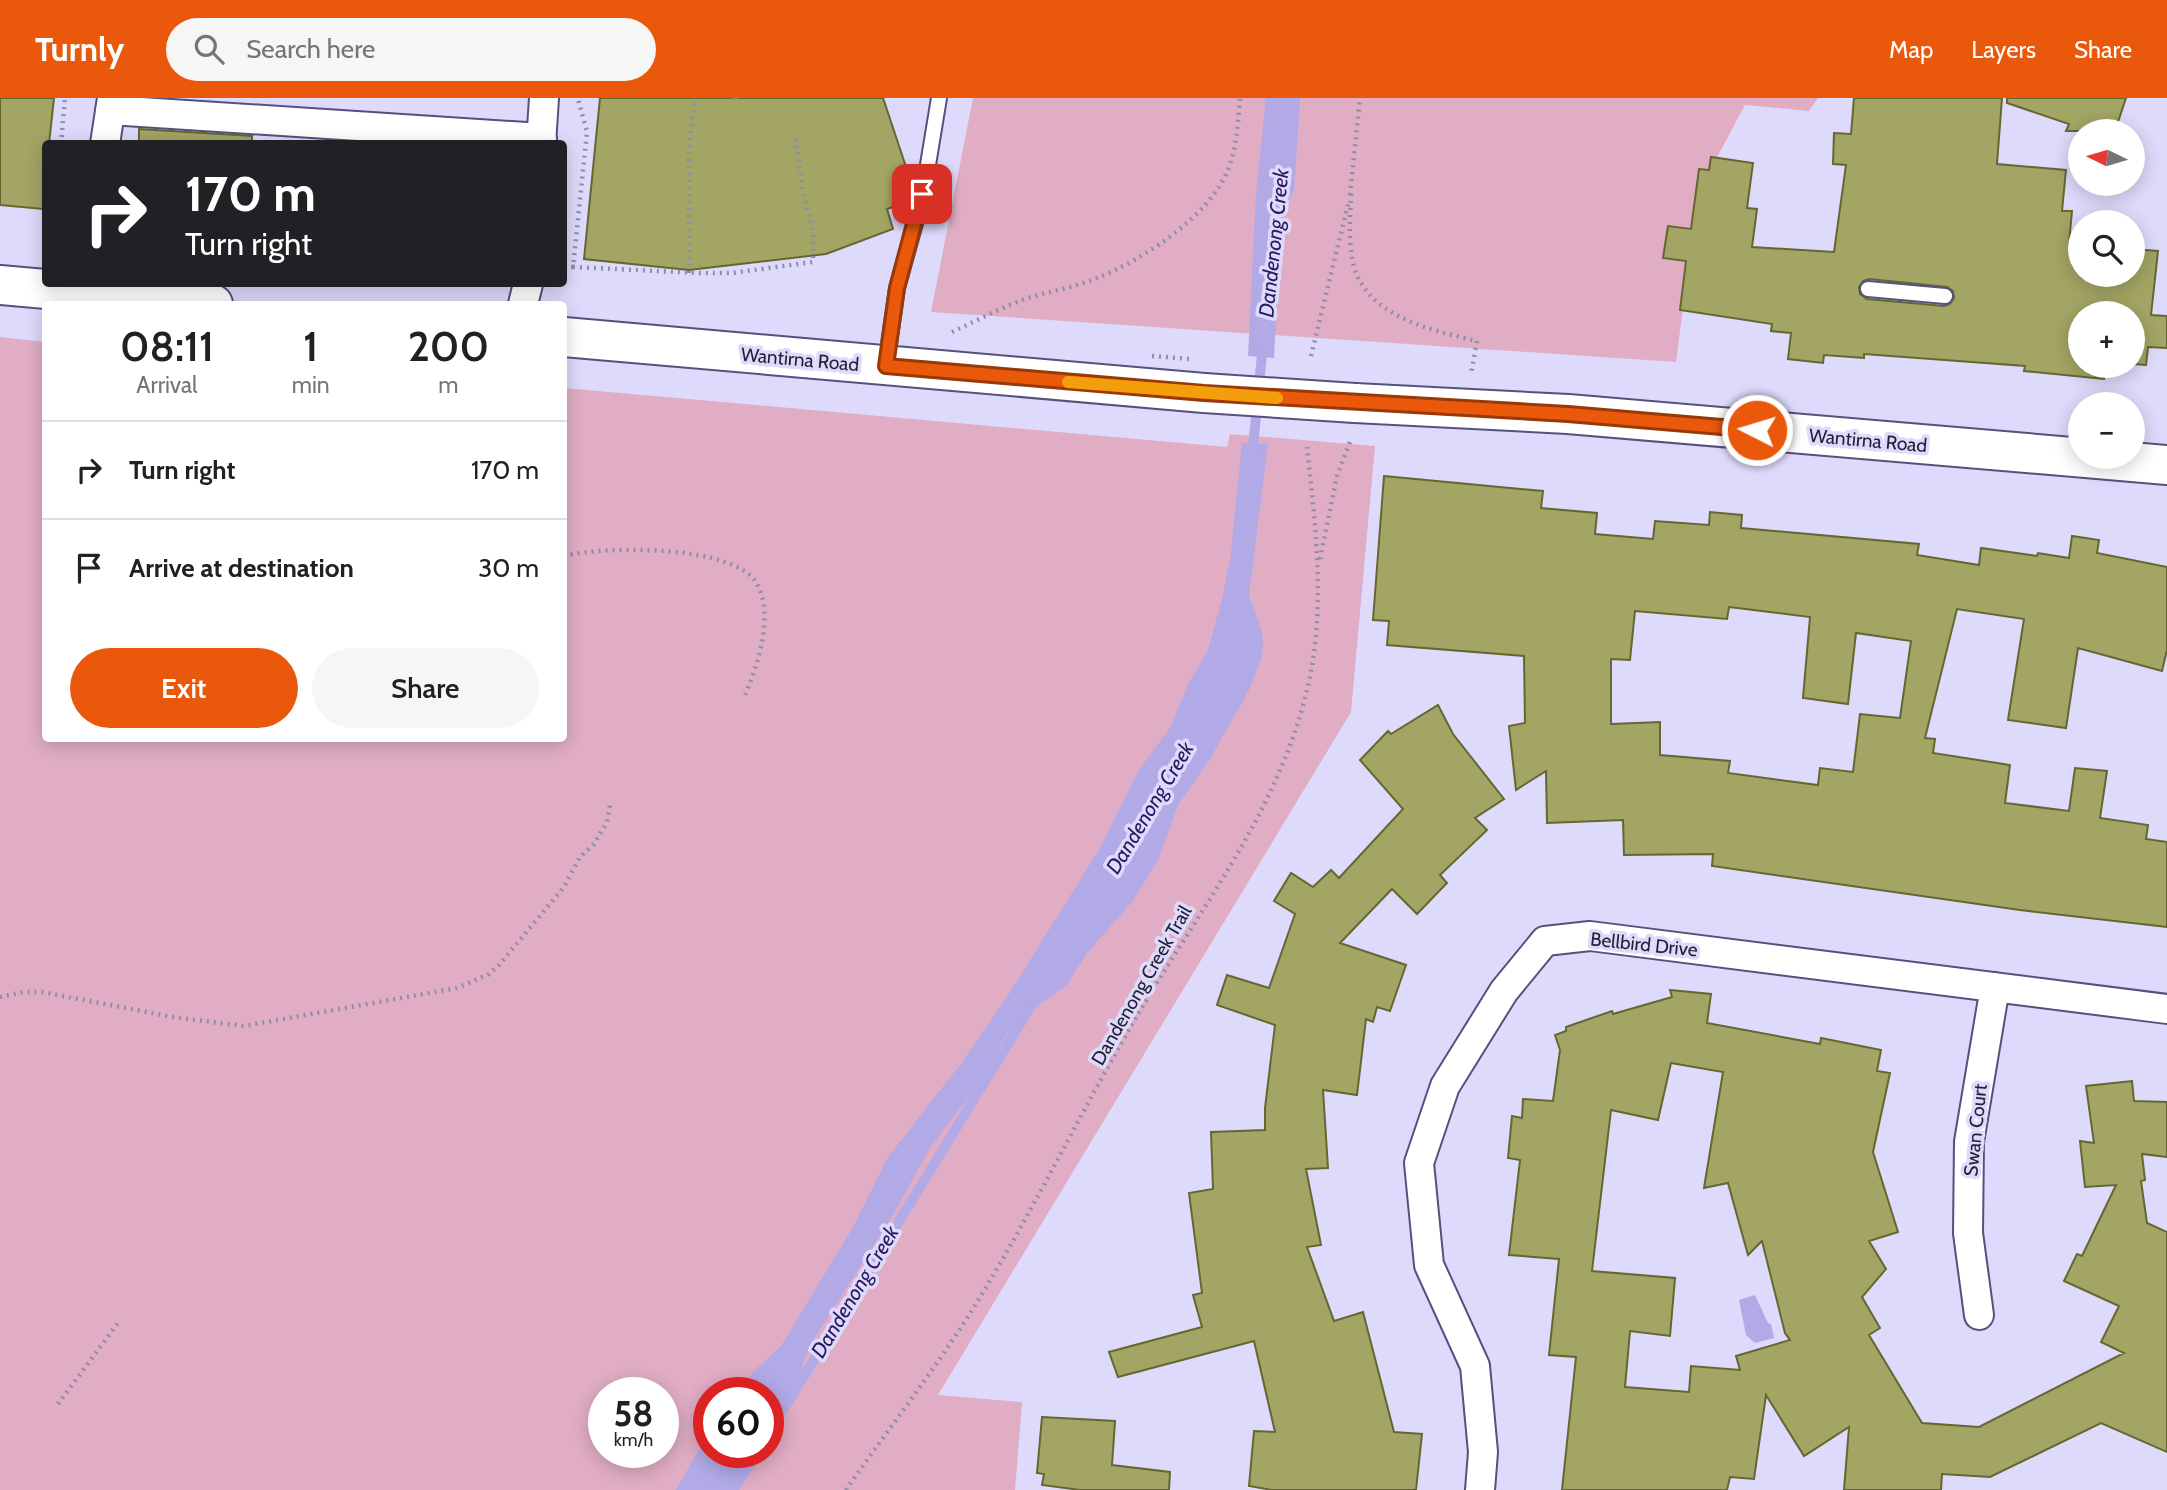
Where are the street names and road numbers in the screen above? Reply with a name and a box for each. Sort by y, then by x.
street label: Wantirna Road [740,343,860,376]
street label: Wantirna Road [1808,424,1928,457]
street label: Dandenong Creek Trail [1086,901,1197,1069]
street label: Bellbird Drive [1589,927,1699,962]
street label: Swan Court [1959,1082,1992,1177]

